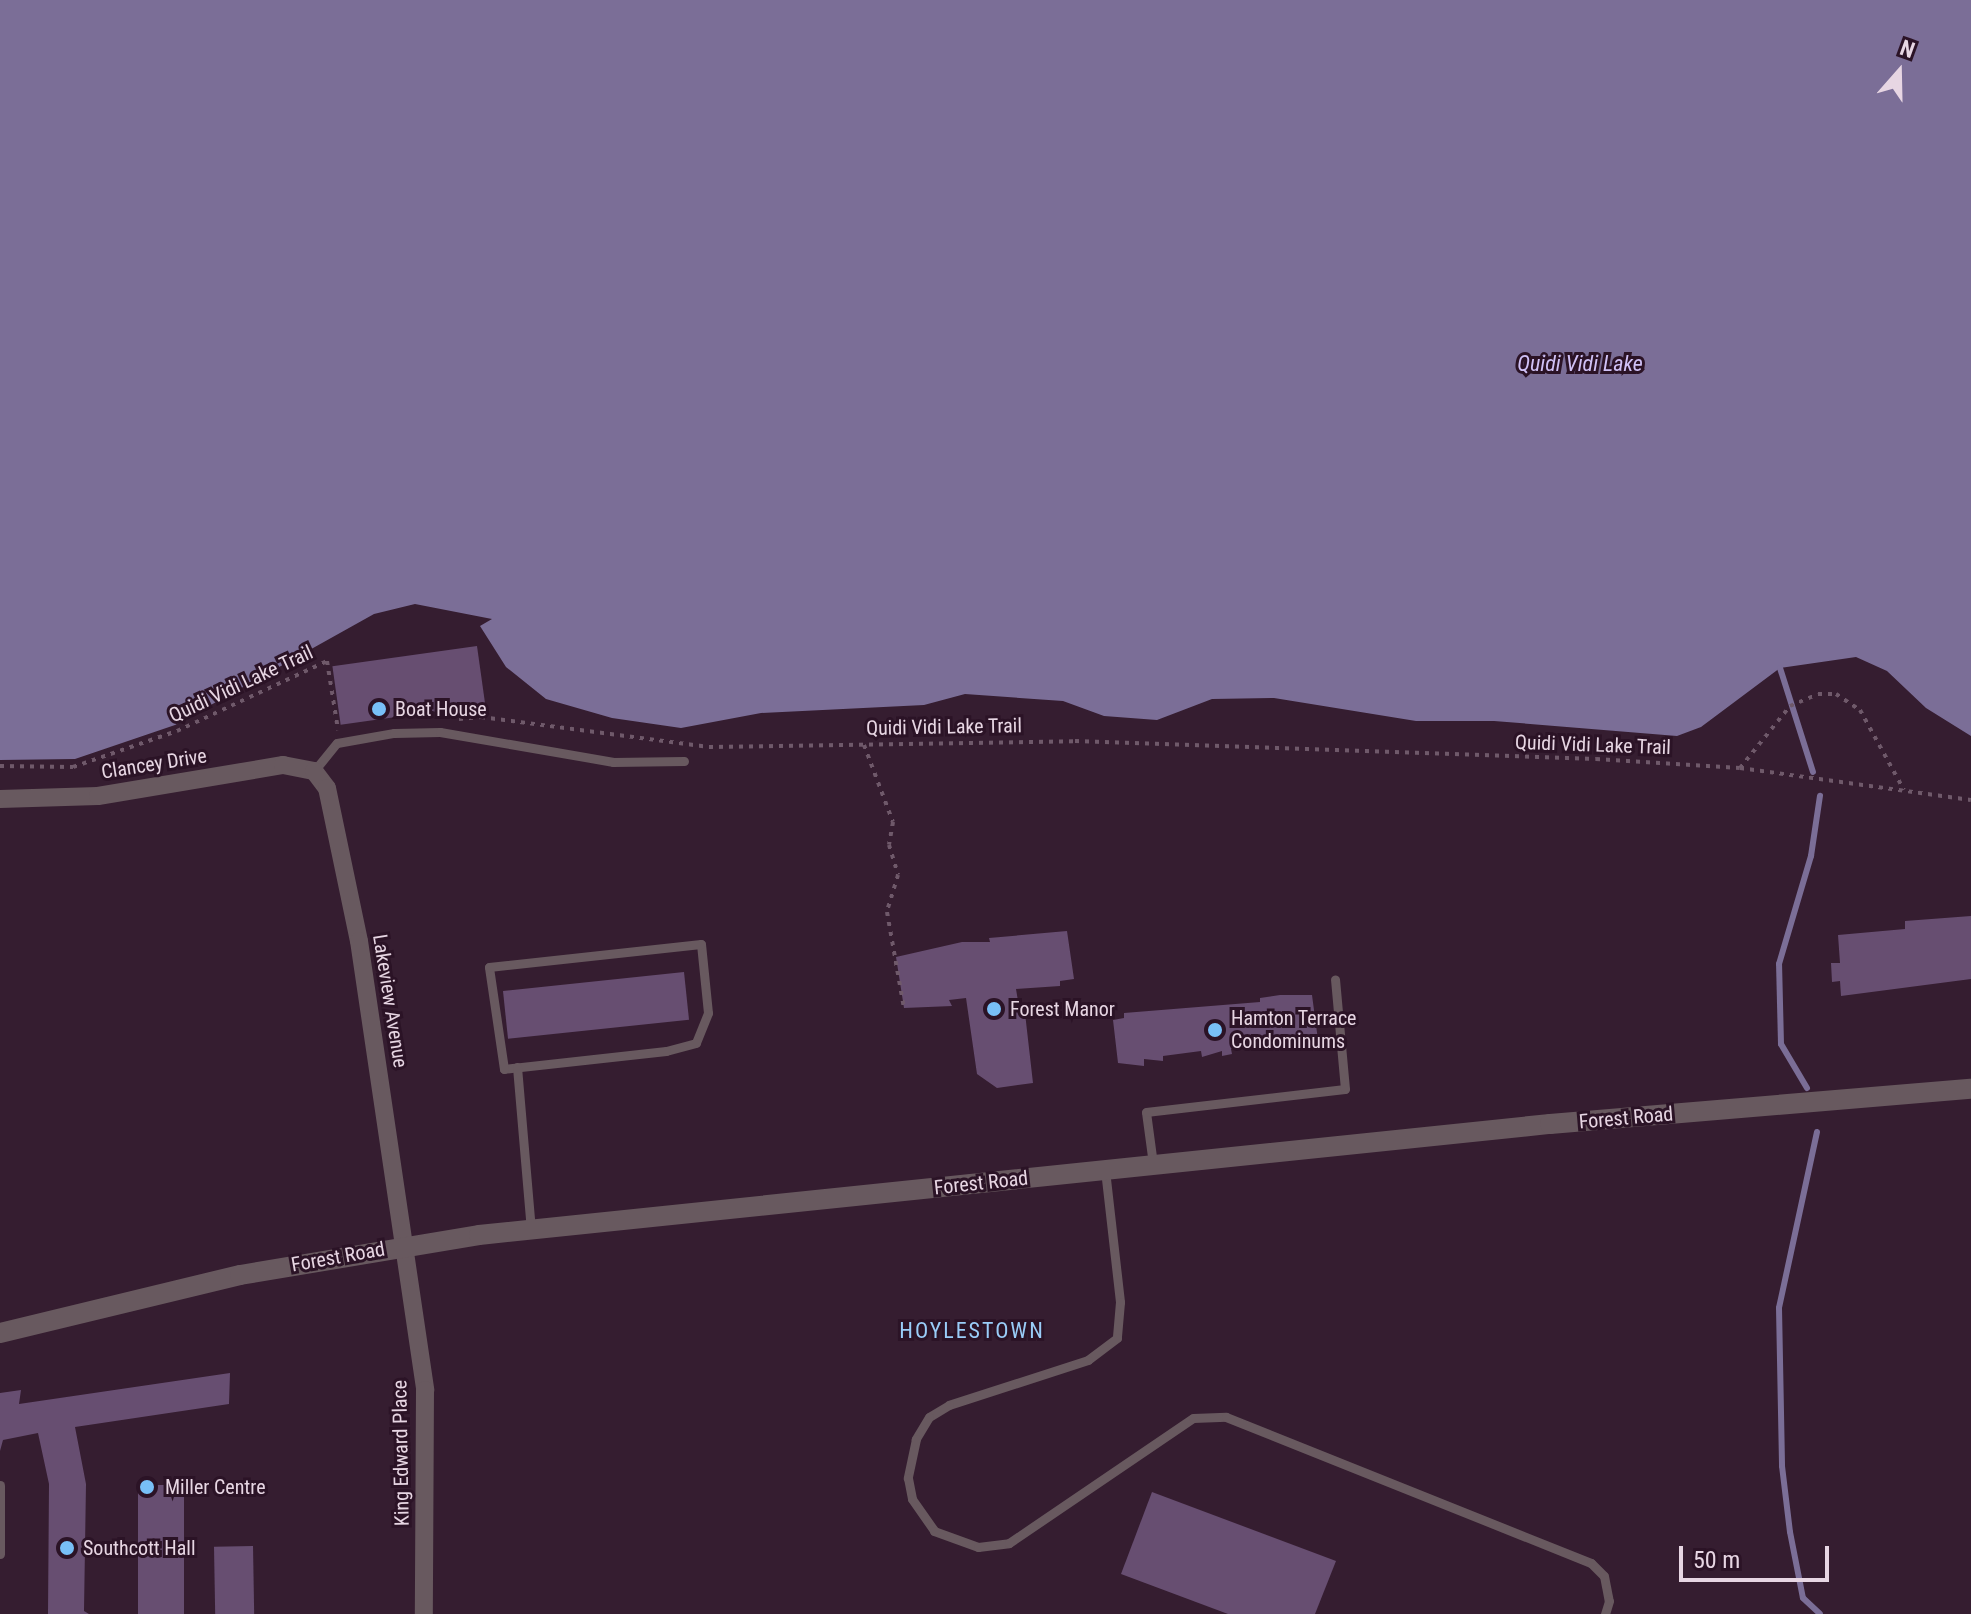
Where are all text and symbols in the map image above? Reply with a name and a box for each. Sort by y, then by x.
north arrow [1859,32,1939,112]
text: N [1897,35,1918,63]
water label: Quidi Vidi Lake [1517,351,1643,377]
street label: Quidi Vidi Lake Trail [165,640,317,728]
place label: Boat House [395,697,487,721]
marker: Boat House [370,700,388,718]
street label: Quidi Vidi Lake Trail [866,714,1022,740]
street label: Quidi Vidi Lake Trail [1514,730,1672,760]
street label: Clancey Drive [100,744,208,784]
street label: Lakeview Avenue [368,933,412,1069]
place label: Forest Manor [1010,997,1115,1021]
marker: Forest Manor [985,1000,1003,1018]
place label: Hamton Terrace Condominums [1231,1006,1357,1053]
marker: Hamton Terrace Condominums [1206,1021,1224,1039]
street label: Forest Road [1578,1102,1674,1134]
street label: Forest Road [933,1166,1029,1200]
street label: Forest Road [289,1237,387,1277]
district label: HOYLESTOWN [899,1318,1045,1344]
street label: King Edward Place [388,1380,414,1526]
place label: Miller Centre [165,1475,266,1499]
marker: Miller Centre [136,1476,158,1498]
scale bar [1683,1530,1833,1580]
place label: Southcott Hall [83,1536,196,1560]
marker: Southcott Hall [58,1539,76,1557]
text: 50 m [1693,1546,1740,1574]

